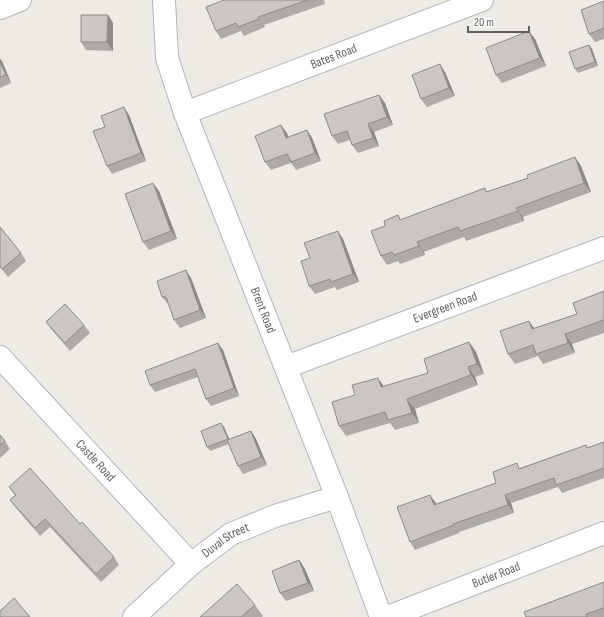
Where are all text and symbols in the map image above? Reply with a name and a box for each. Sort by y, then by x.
scale bar [468,8,529,34]
text: 20 m [474,15,494,30]
street label: Bates Road [308,40,359,73]
street label: Brent Road [247,285,279,335]
street label: Evergreen Road [411,288,480,327]
street label: Castle Road [72,436,119,485]
street label: Duval Street [198,519,252,561]
street label: Butler Road [470,558,522,592]

